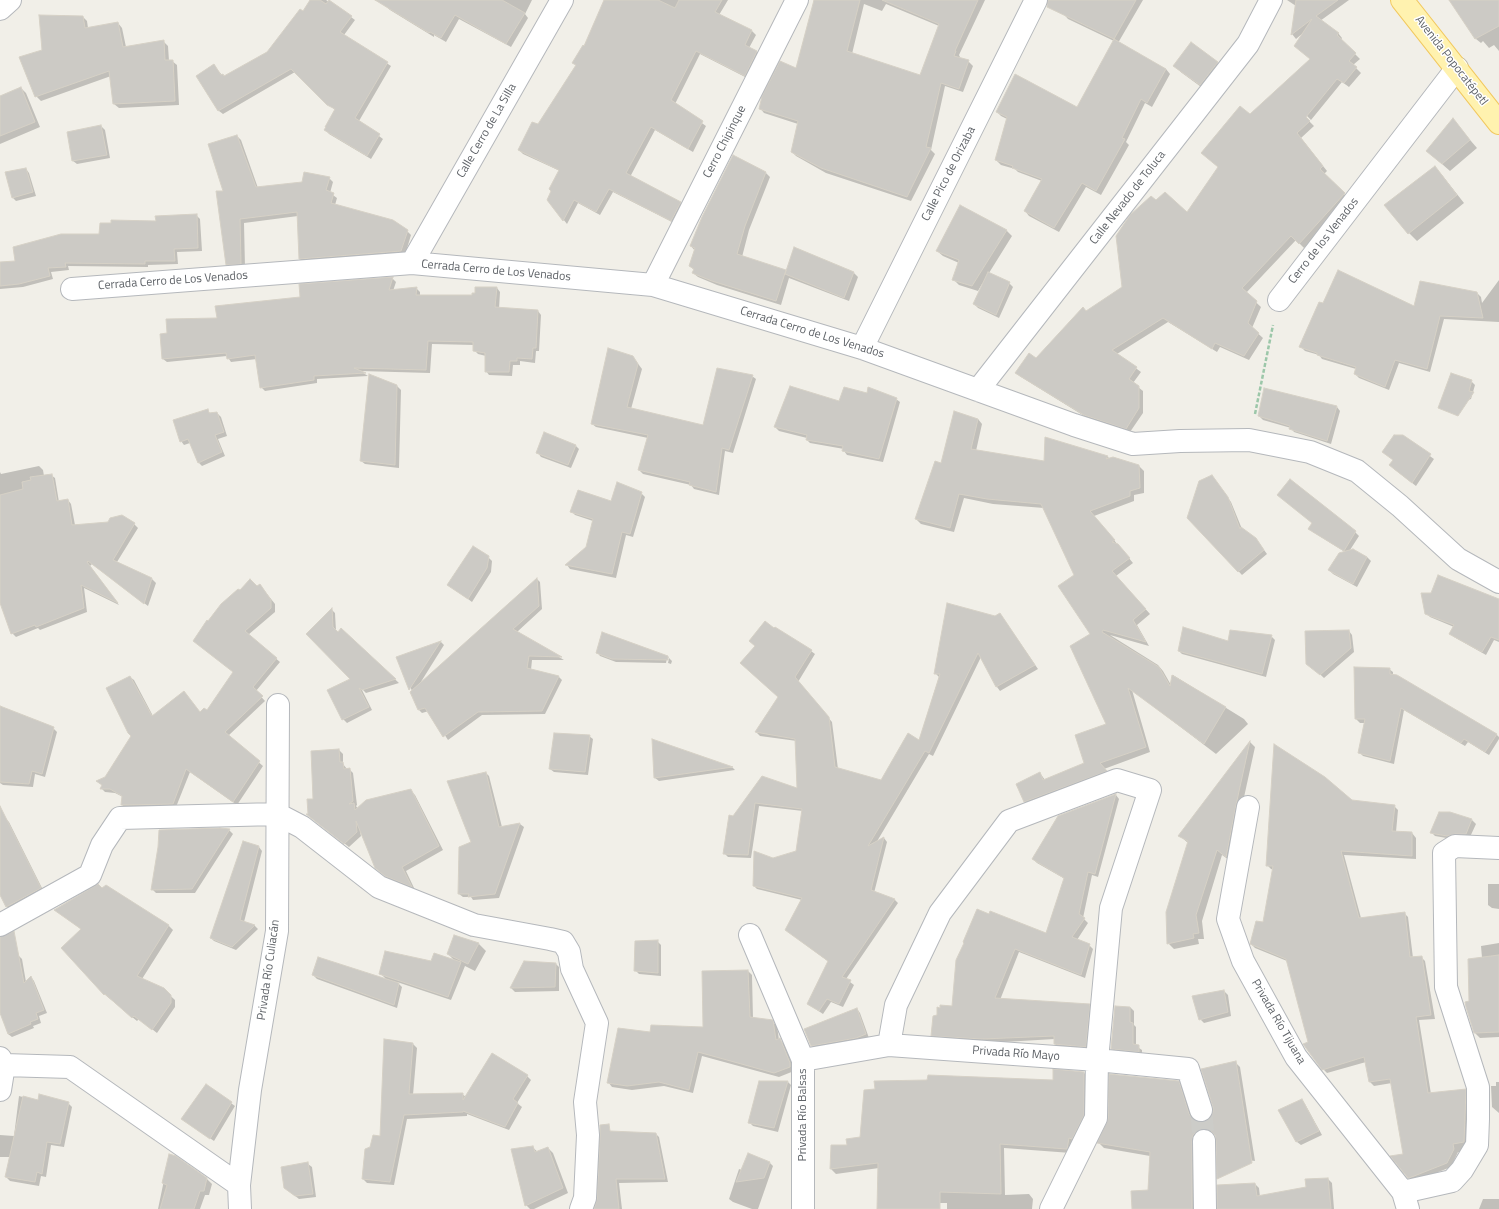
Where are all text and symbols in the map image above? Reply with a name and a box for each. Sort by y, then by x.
street label: Avenida Popocatépetl [1412,13,1490,109]
street label: Calle Cerro de La Silla [454,81,520,181]
street label: Cerro Chipinque [701,103,749,181]
street label: Calle Pico de Orizaba [919,124,979,224]
street label: Calle Nevado de Toluca [1087,148,1169,248]
street label: Cerro de los Venados [1286,195,1362,287]
street label: Cerrada Cerro de Los Venados [421,257,571,285]
street label: Cerrada Cerro de Los Venados [98,269,248,293]
street label: Cerrada Cerro de Los Venados [738,304,886,362]
street label: Privada Río Culiacán [255,919,283,1021]
street label: Privada Río Tijuana [1248,977,1308,1067]
street label: Privada Río Mayo [972,1044,1060,1064]
street label: Privada Río Balsas [796,1069,810,1161]

